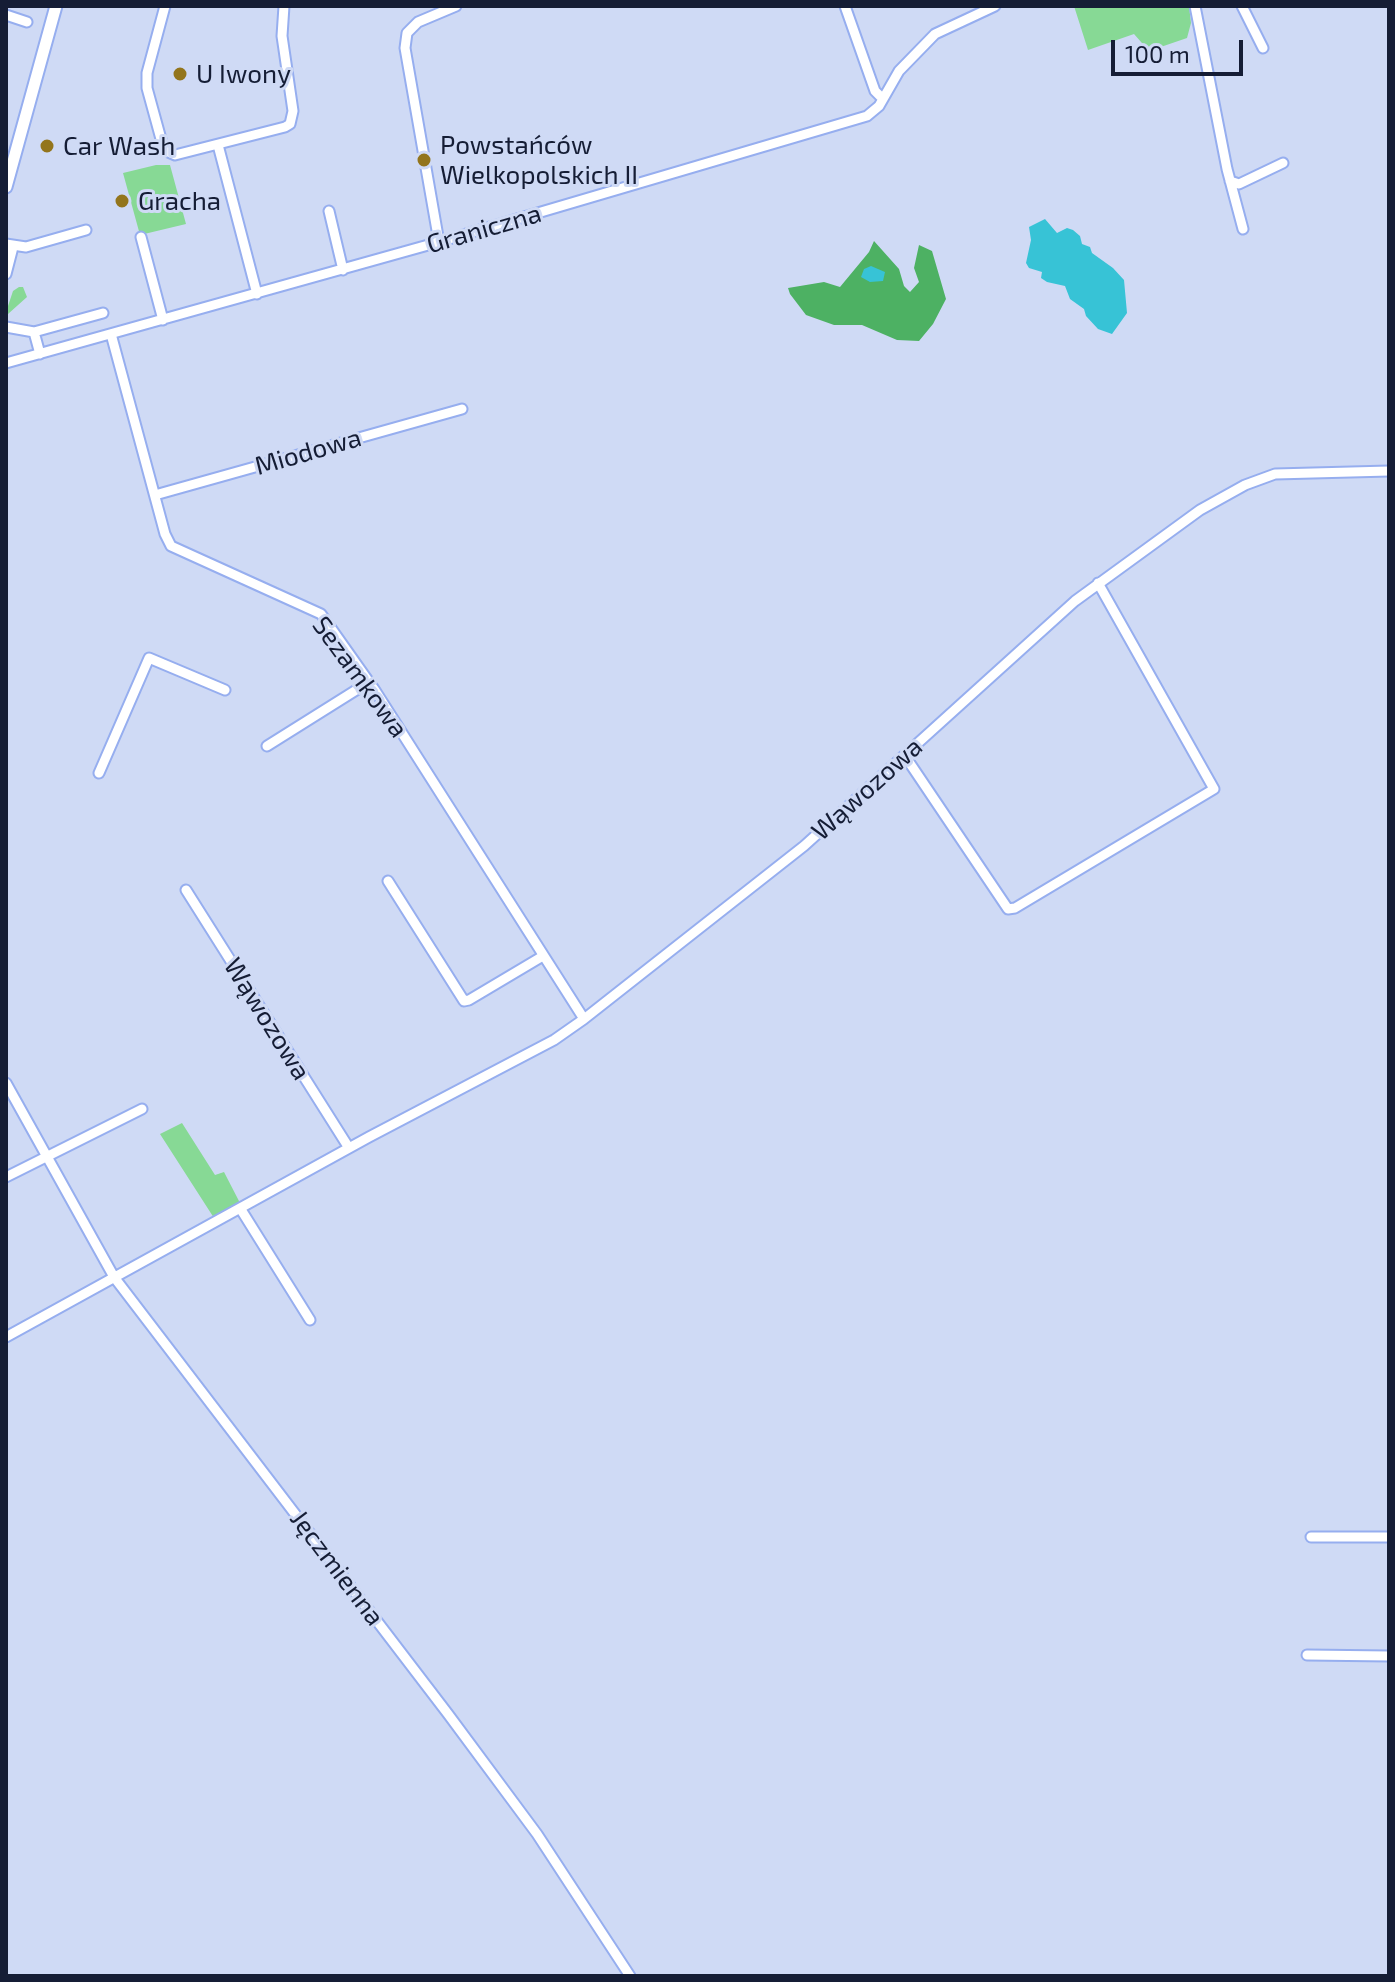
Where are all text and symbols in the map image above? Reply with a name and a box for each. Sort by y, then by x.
scale bar [1115,24,1247,74]
text: 100 m [1125,39,1190,68]
place label: U Iwony [196,58,291,90]
marker: U Iwony [171,65,189,83]
place label: Powstańców Wielkopolskich II [440,129,638,190]
place label: Car Wash [63,130,175,162]
marker: Car Wash [38,137,56,155]
marker: Powstańców Wielkopolskich II [415,151,433,169]
place label: Gracha [138,185,221,217]
marker: Gracha [113,192,131,210]
street label: Graniczna [423,198,545,260]
street label: Miodowa [251,422,365,482]
street label: Sezamkowa [306,610,414,744]
street label: Wąwozowa [805,731,929,847]
street label: Wąwozowa [217,952,317,1086]
street label: Jęczmienna [283,1504,391,1632]

